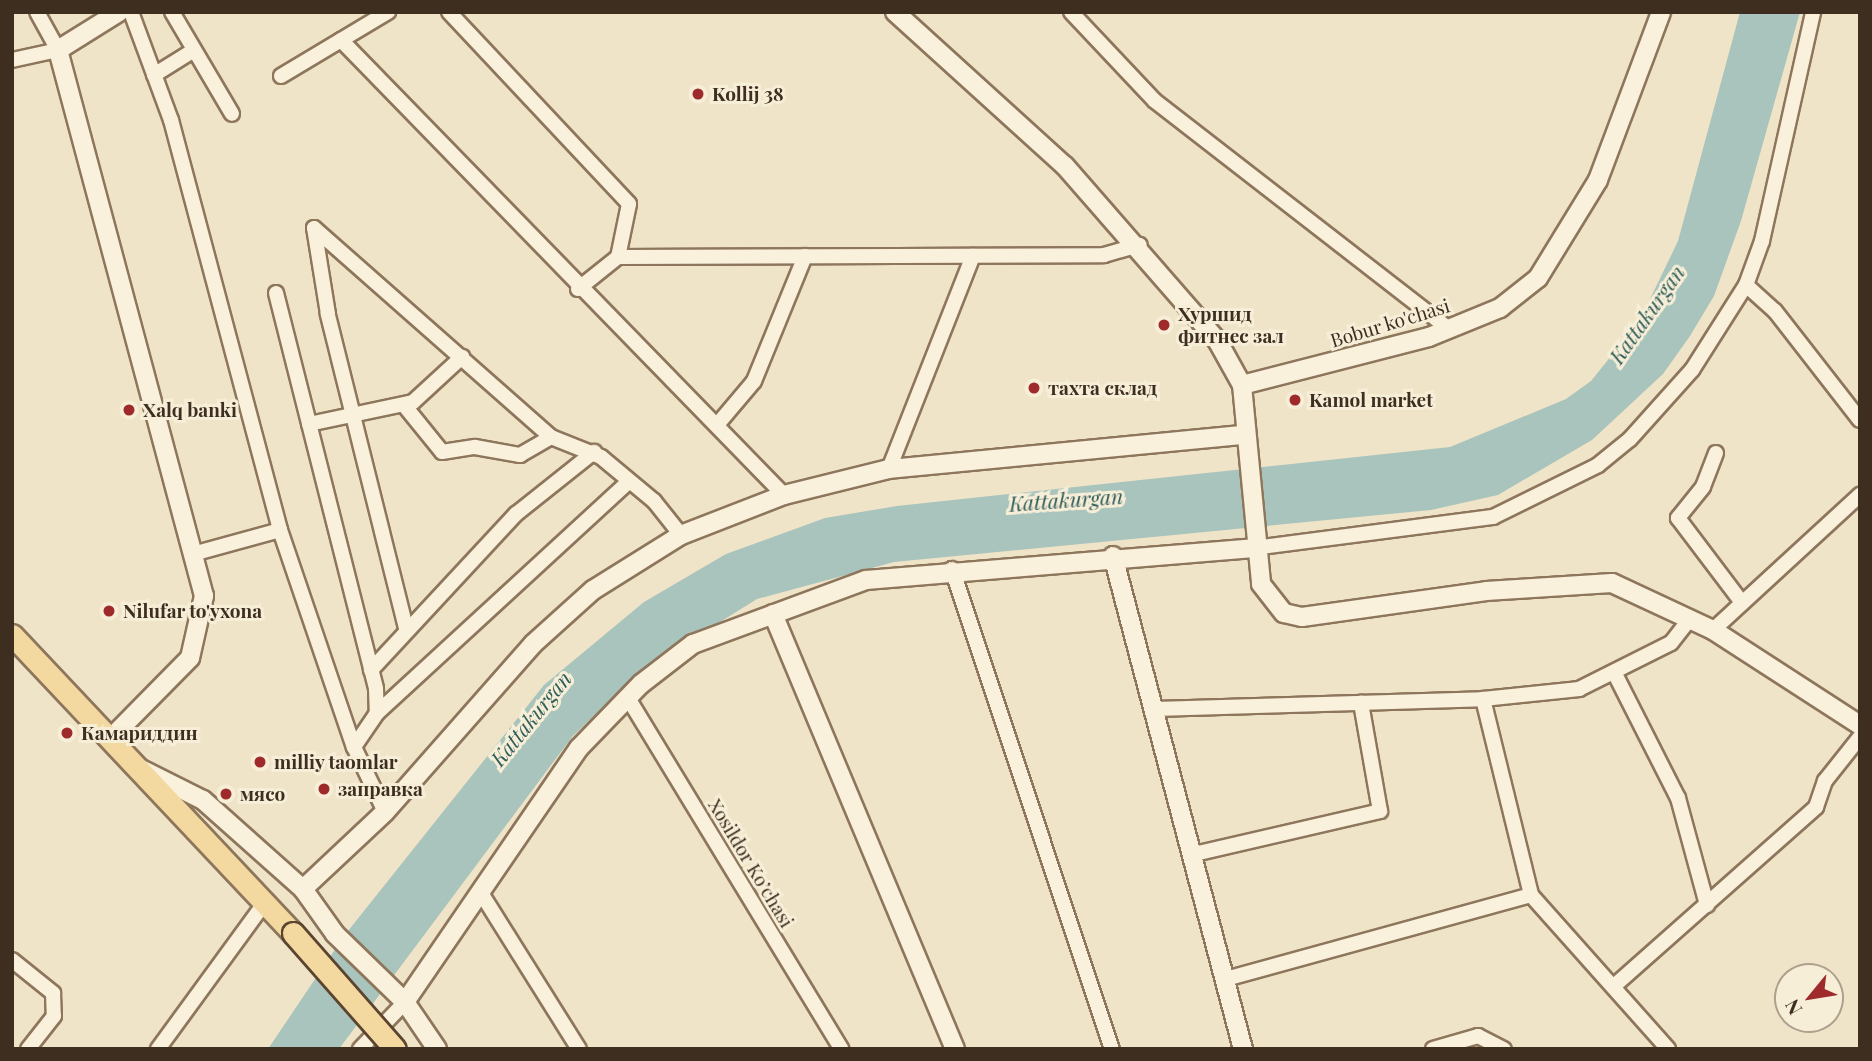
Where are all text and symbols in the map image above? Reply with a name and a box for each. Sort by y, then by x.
place label: Kollij 38 [712,83,784,105]
marker: Kollij 38 [690,86,706,102]
water label: Kattakurgan [1603,260,1689,368]
street label: Bobur ko'chasi [1327,294,1453,352]
place label: Хуршид фитнес зал [1178,303,1284,347]
marker: Хуршид фитнес зал [1156,317,1172,333]
place label: тахта склад [1048,377,1157,399]
marker: тахта склад [1026,380,1042,396]
place label: Kamol market [1309,389,1433,411]
marker: Kamol market [1287,392,1303,408]
place label: Xalq banki [143,399,237,421]
marker: Xalq banki [121,402,137,418]
water label: Kattakurgan [1008,482,1124,516]
place label: Nilufar to'yxona [123,600,263,622]
marker: Nilufar to'yxona [101,603,117,619]
water label: Kattakurgan [484,666,576,770]
place label: Камариддин [81,722,198,744]
marker: Камариддин [59,725,75,741]
place label: milliy taomlar [274,751,398,773]
marker: milliy taomlar [252,754,268,770]
place label: заправка [338,778,423,800]
marker: заправка [316,781,332,797]
place label: мясо [240,783,285,805]
marker: мясо [218,786,234,802]
street label: Xosildor Ko’chasi [704,794,798,932]
north arrow [1774,963,1844,1033]
text: N [1778,995,1807,1020]

